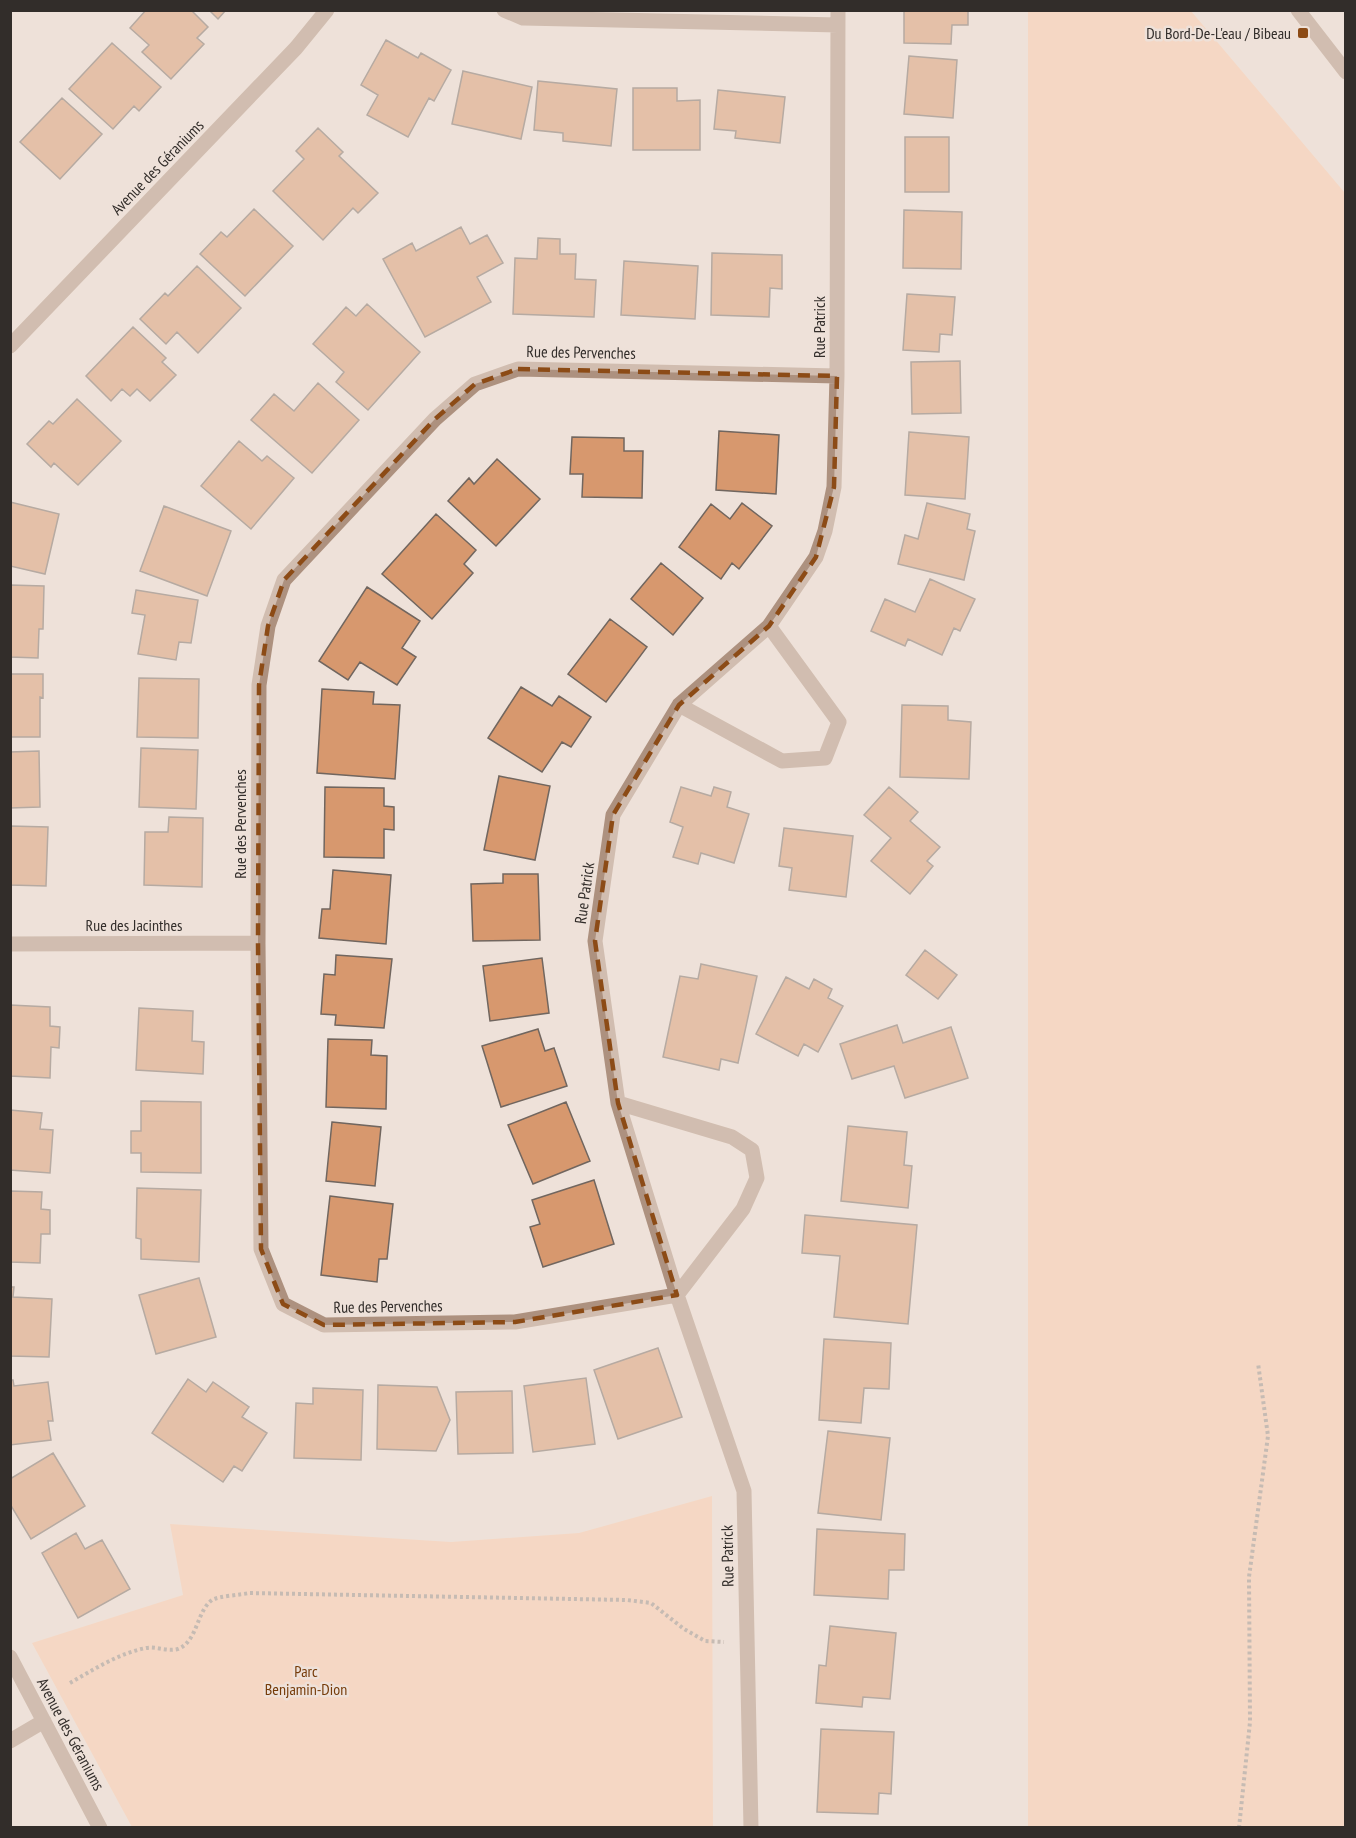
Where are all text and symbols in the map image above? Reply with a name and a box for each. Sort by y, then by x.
place label: Du Bord-De-L'eau / Bibeau [1146,23,1291,43]
marker: Du Bord-De-L'eau / Bibeau [1296,26,1310,40]
street label: Avenue des Géraniums [106,115,208,219]
street label: Rue Patrick [809,295,829,358]
street label: Rue des Pervenches [526,341,636,363]
street label: Rue des Pervenches [230,769,250,879]
street label: Rue Patrick [570,860,598,925]
street label: Rue des Jacinthes [86,915,182,935]
street label: Rue des Pervenches [333,1295,443,1317]
street label: Rue Patrick [716,1524,738,1587]
park label: Parc Benjamin-Dion [265,1661,347,1699]
street label: Avenue des Géraniums [33,1674,109,1794]

